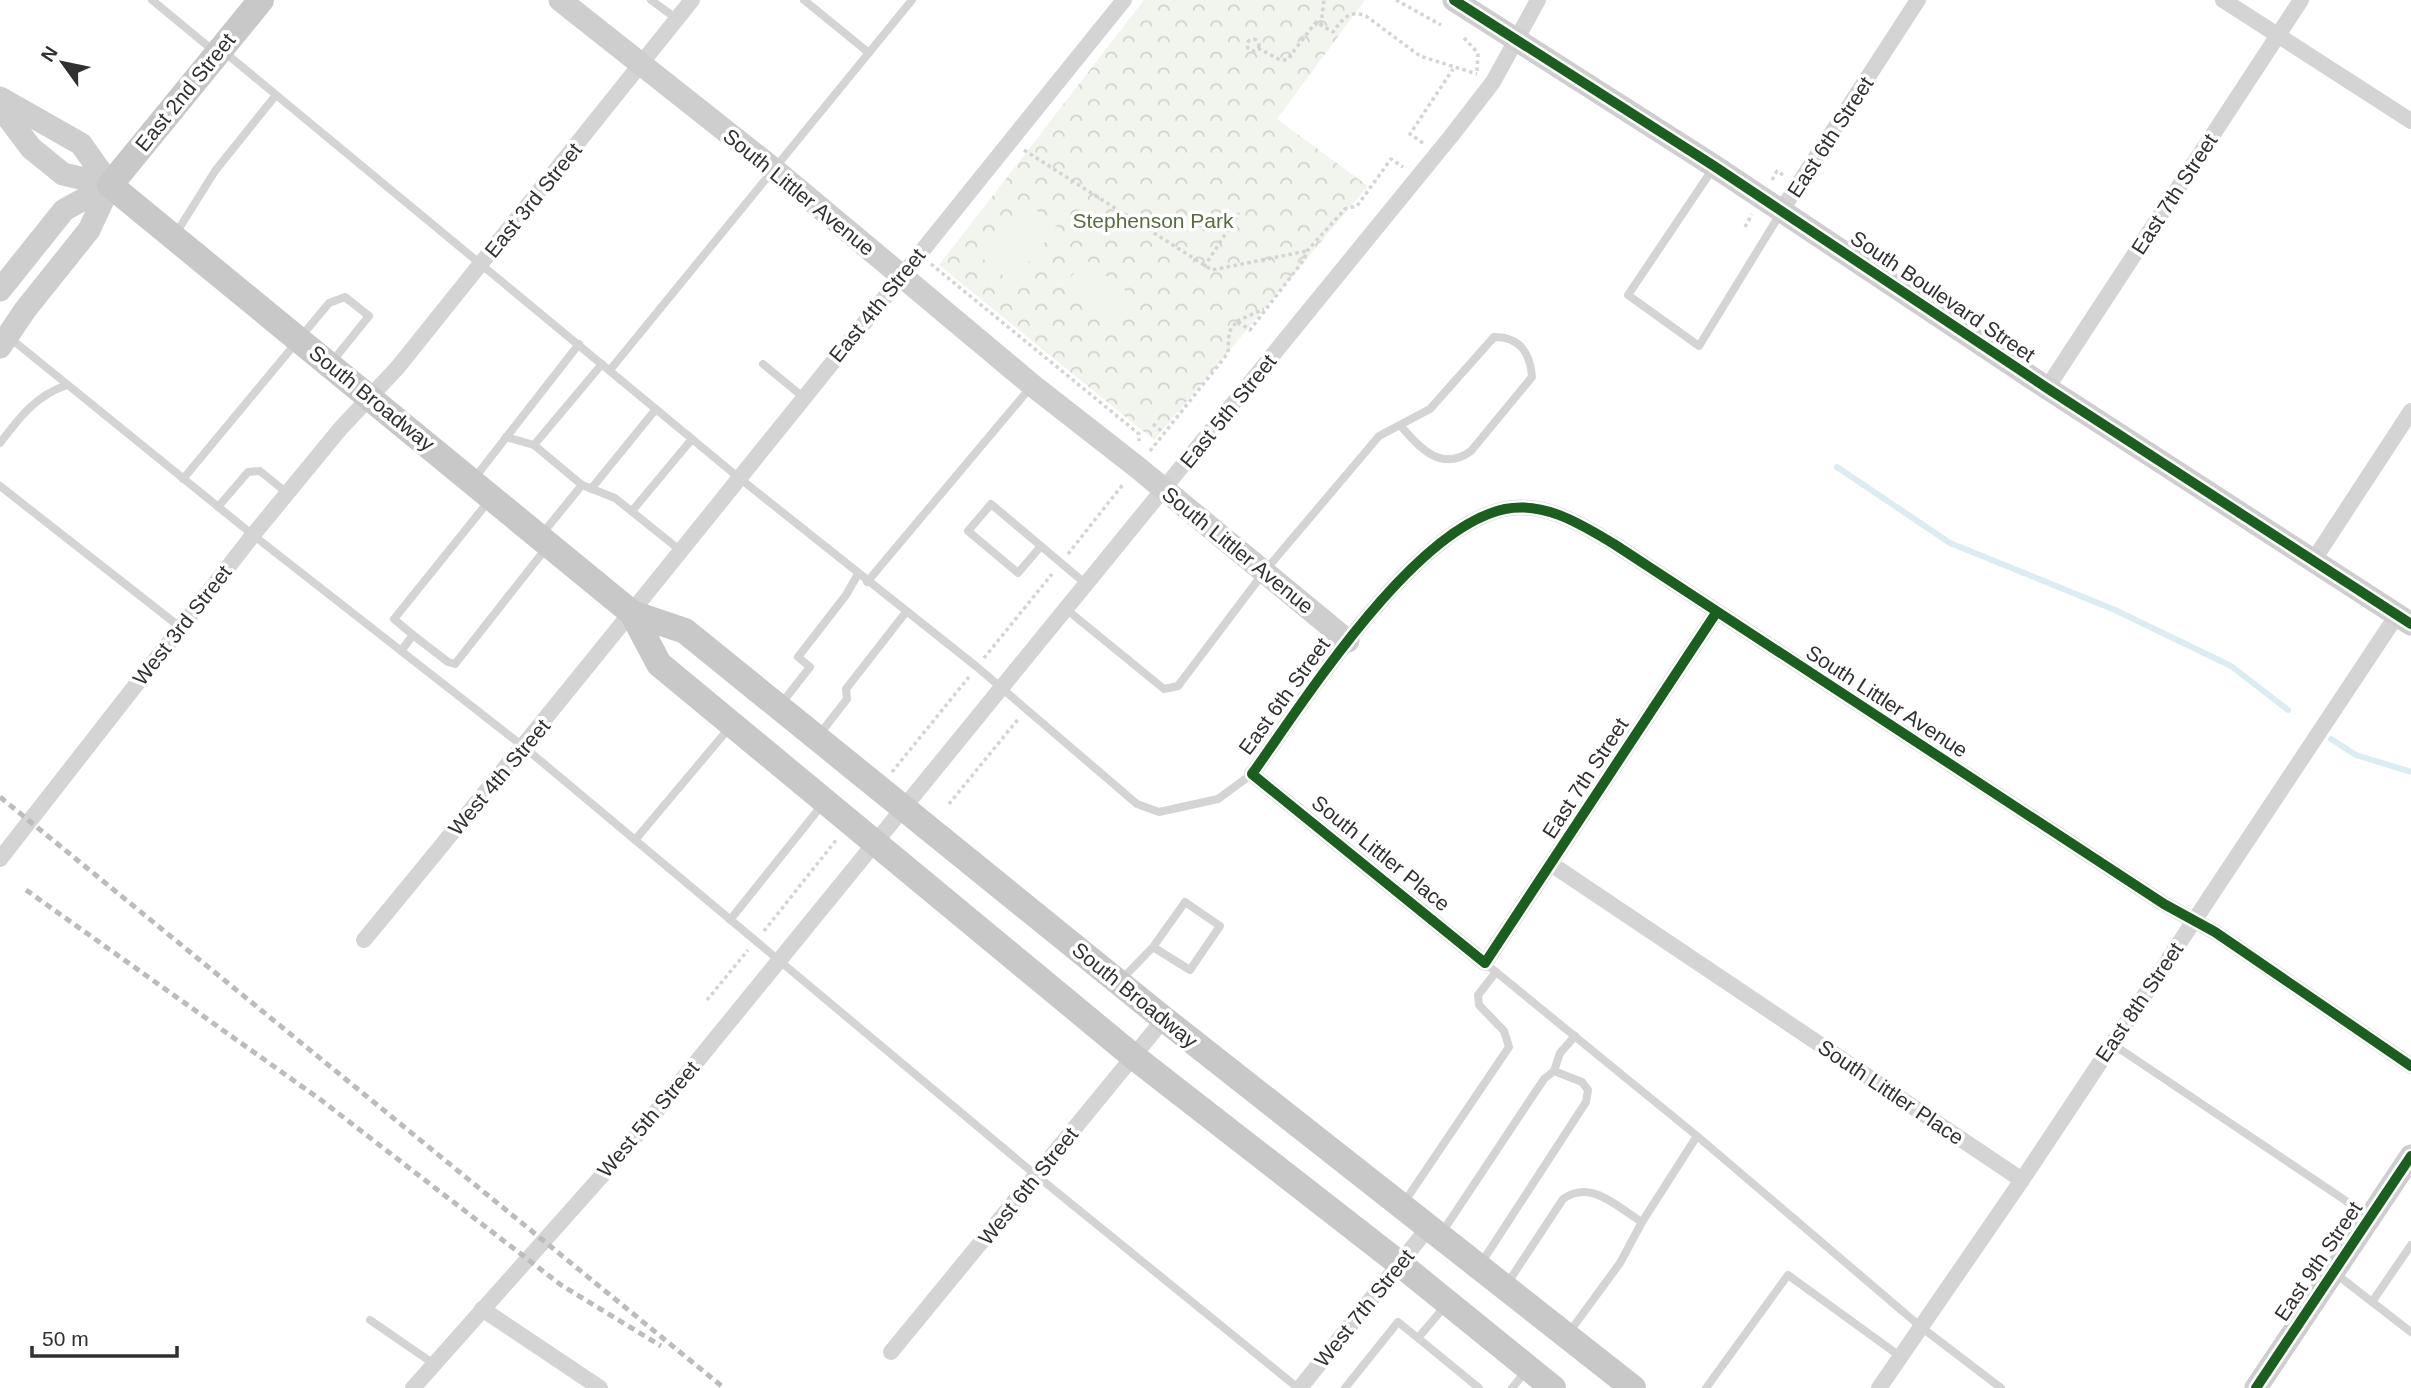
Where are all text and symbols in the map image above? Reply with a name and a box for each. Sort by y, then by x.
north arrow [28,28,98,98]
street label: East 2nd Street [131,28,240,155]
text: N [37,43,62,65]
street label: East 6th Street [1783,72,1878,202]
street label: South Littler Avenue [719,124,879,260]
street label: East 7th Street [2127,129,2222,259]
street label: East 3rd Street [480,138,586,262]
park label: Stephenson Park [1072,209,1234,232]
street label: South Boulevard Street [1847,226,2040,366]
street label: East 4th Street [824,244,930,366]
street label: South Broadway [305,341,439,456]
street label: East 5th Street [1175,350,1281,472]
street label: South Littler Avenue [1158,482,1318,618]
street label: West 3rd Street [128,560,236,689]
street label: East 6th Street [1234,633,1334,759]
street label: South Littler Avenue [1802,640,1972,762]
street label: East 7th Street [1538,713,1633,843]
street label: West 4th Street [444,714,554,840]
street label: South Littler Place [1308,790,1454,916]
street label: South Broadway [1068,938,1202,1053]
street label: East 8th Street [2091,938,2187,1066]
street label: South Littler Place [1814,1035,1968,1149]
street label: West 5th Street [593,1056,703,1182]
street label: West 6th Street [974,1123,1082,1249]
street label: East 9th Street [2270,1197,2366,1325]
street label: West 7th Street [1310,1245,1418,1371]
scale bar [32,1314,177,1358]
text: 50 m [42,1327,89,1350]

